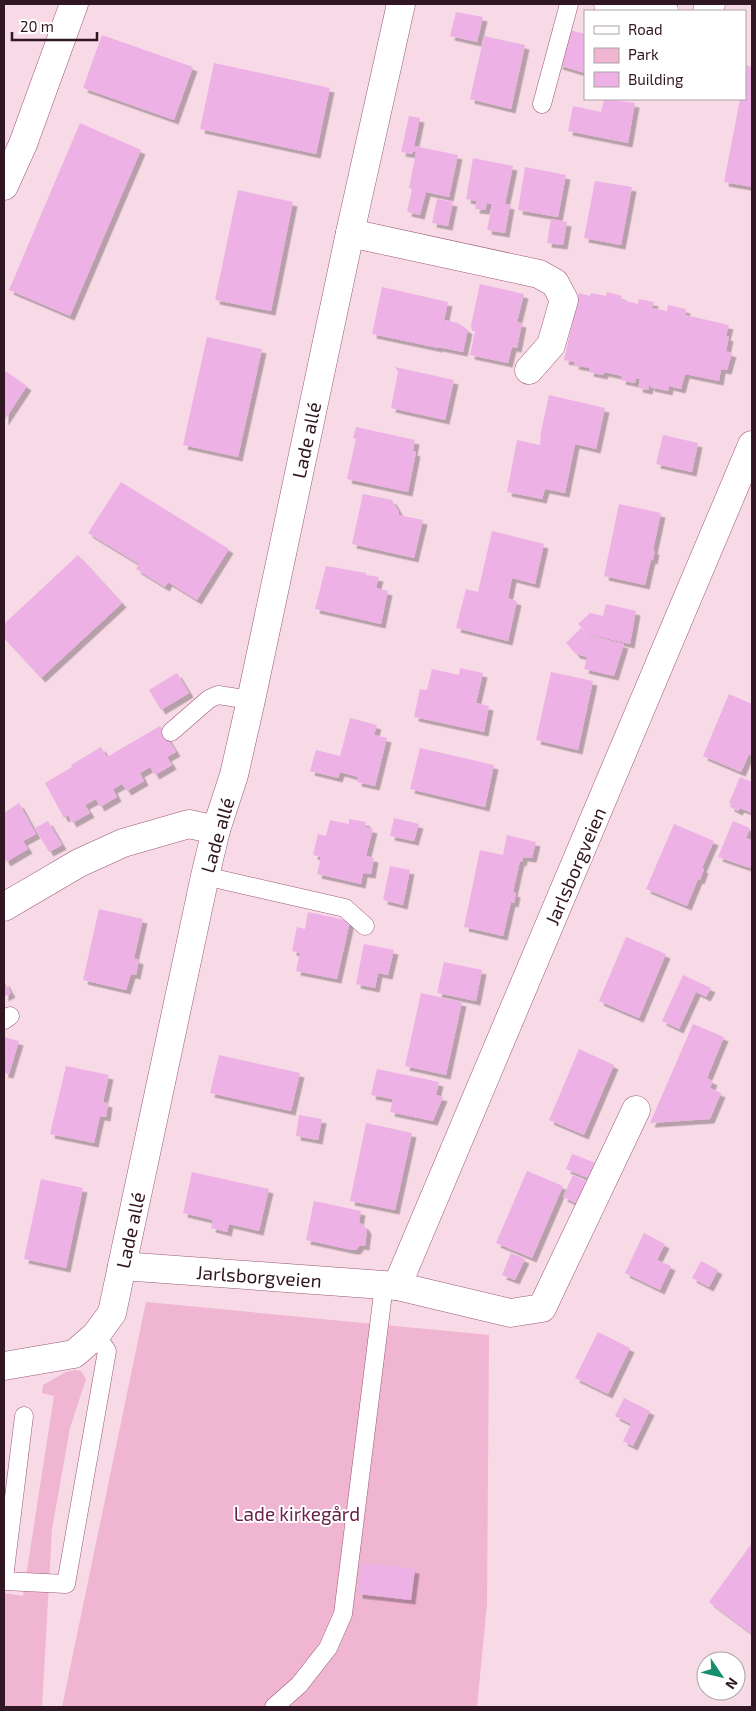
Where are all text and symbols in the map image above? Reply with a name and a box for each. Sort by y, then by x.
scale bar [12,10,98,42]
legend [584,10,746,100]
text: 20 m [20,17,54,35]
text: Road [628,20,663,38]
text: Park [628,45,659,63]
text: Building [628,70,684,88]
street label: Lade allé [287,400,325,480]
street label: Lade allé [195,795,239,875]
street label: Jarlsborgveien [540,804,610,928]
street label: Lade allé [111,1190,149,1270]
street label: Jarlsborgveien [196,1260,322,1292]
park label: Lade kirkegård [234,1502,360,1525]
north arrow [696,1651,746,1701]
text: N [722,1675,742,1693]

